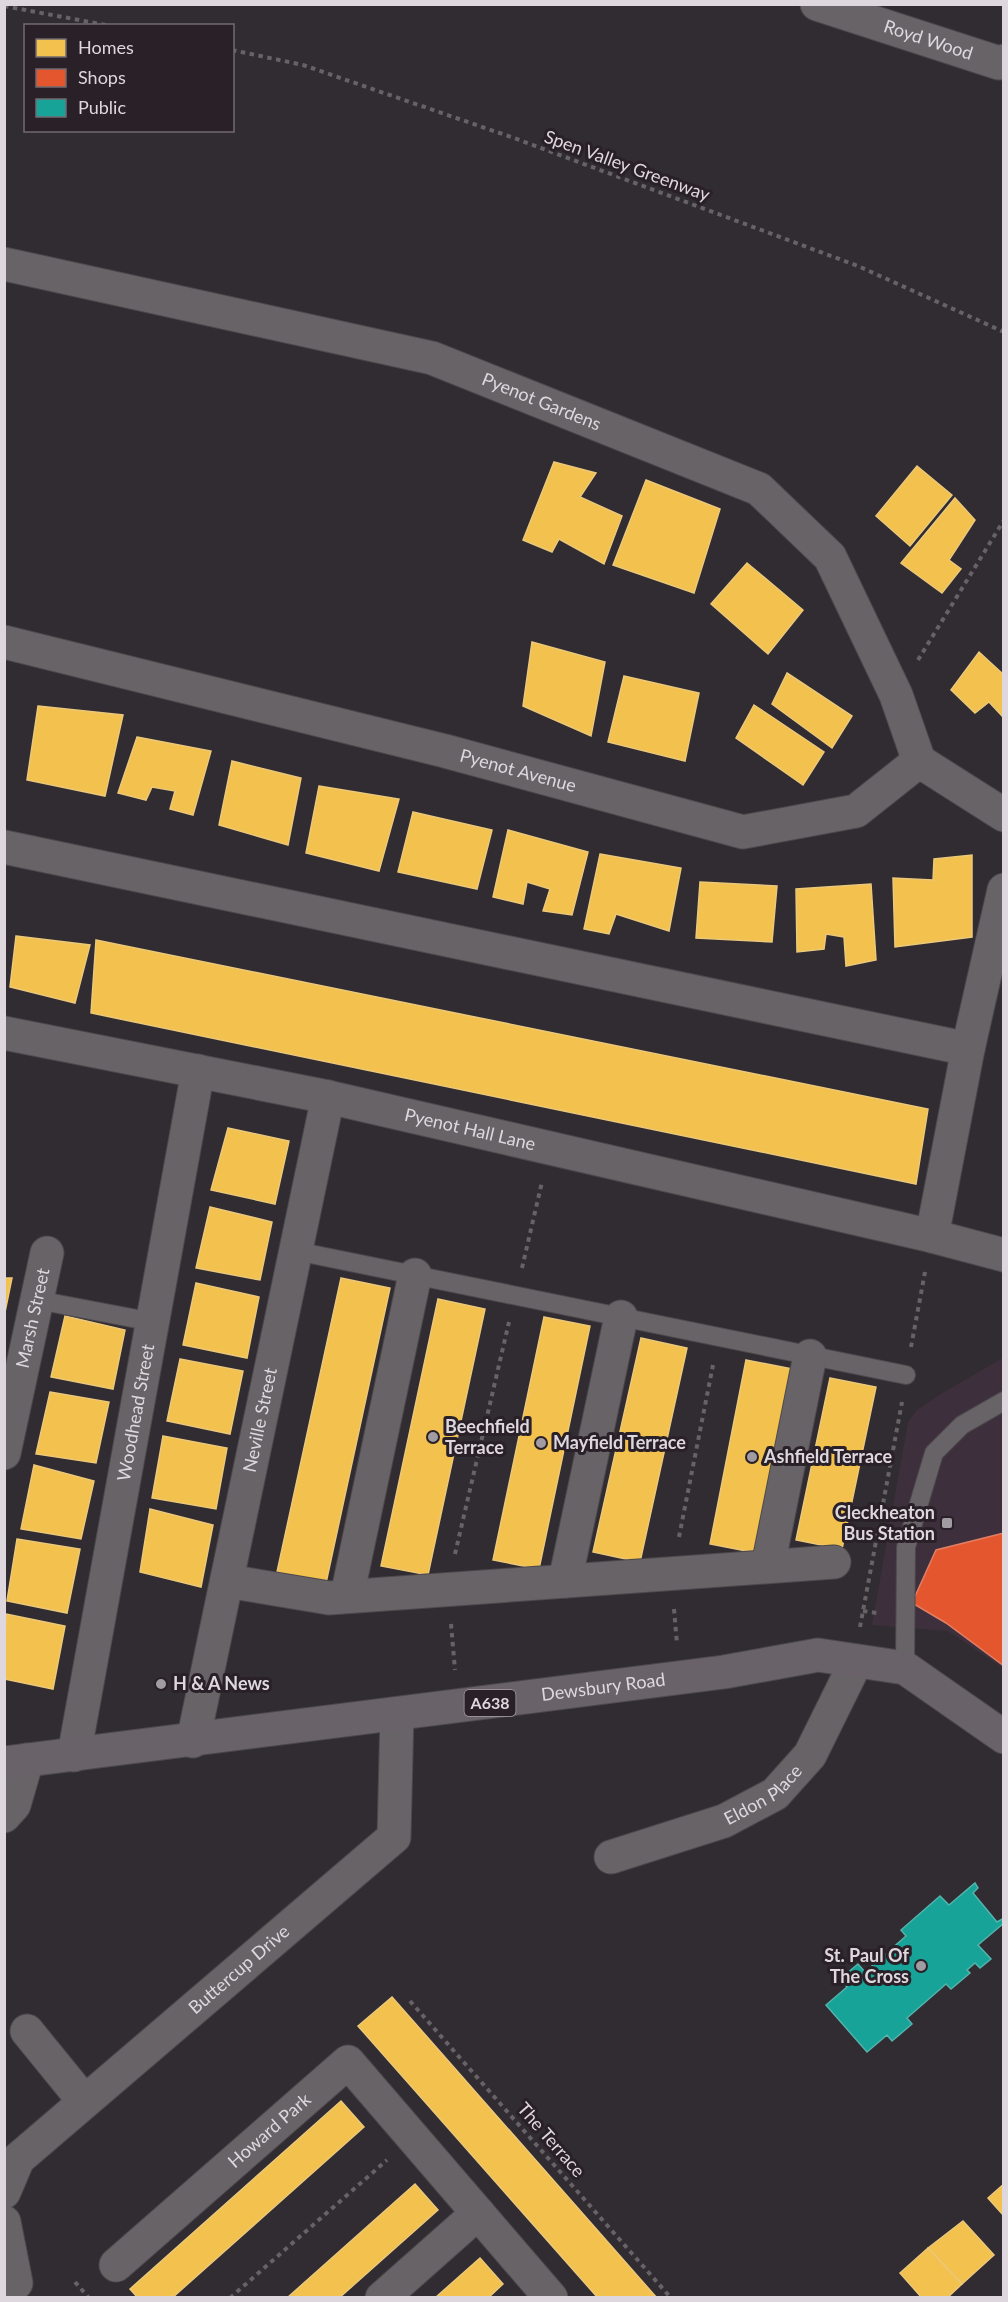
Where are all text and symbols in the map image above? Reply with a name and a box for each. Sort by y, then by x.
street label: Royd Wood [881,14,976,64]
legend [24,24,234,132]
text: Homes [78,36,134,58]
text: Shops [78,66,126,88]
text: Public [78,96,126,118]
street label: Spen Valley Greenway [542,125,714,205]
street label: Pyenot Gardens [479,367,605,435]
street label: Pyenot Avenue [458,744,579,796]
street label: Pyenot Hall Lane [403,1103,538,1154]
street label: Marsh Street [11,1265,54,1370]
street label: Woodhead Street [112,1342,158,1483]
street label: Neville Street [238,1365,281,1474]
place label: Beechfield Terrace [445,1415,530,1458]
marker: Beechfield Terrace [426,1430,440,1444]
place label: Mayfield Terrace [553,1431,686,1453]
marker: Mayfield Terrace [534,1436,548,1450]
place label: Ashfield Terrace [763,1445,893,1467]
marker: Ashfield Terrace [745,1450,759,1464]
place label: Cleckheaton Bus Station [835,1501,935,1544]
marker: Cleckheaton Bus Station [940,1516,954,1530]
street label: Dewsbury Road [540,1668,666,1705]
place label: H & A News [173,1672,270,1694]
marker: H & A News [154,1677,168,1691]
road number: A638 [464,1690,516,1716]
street label: Eldon Place [720,1760,806,1829]
street label: Buttercup Drive [184,1920,293,2018]
place label: St. Paul Of The Cross [824,1944,910,1987]
marker: St. Paul Of The Cross [914,1959,928,1973]
street label: Howard Park [223,2087,315,2172]
street label: The Terrace [513,2097,590,2181]

